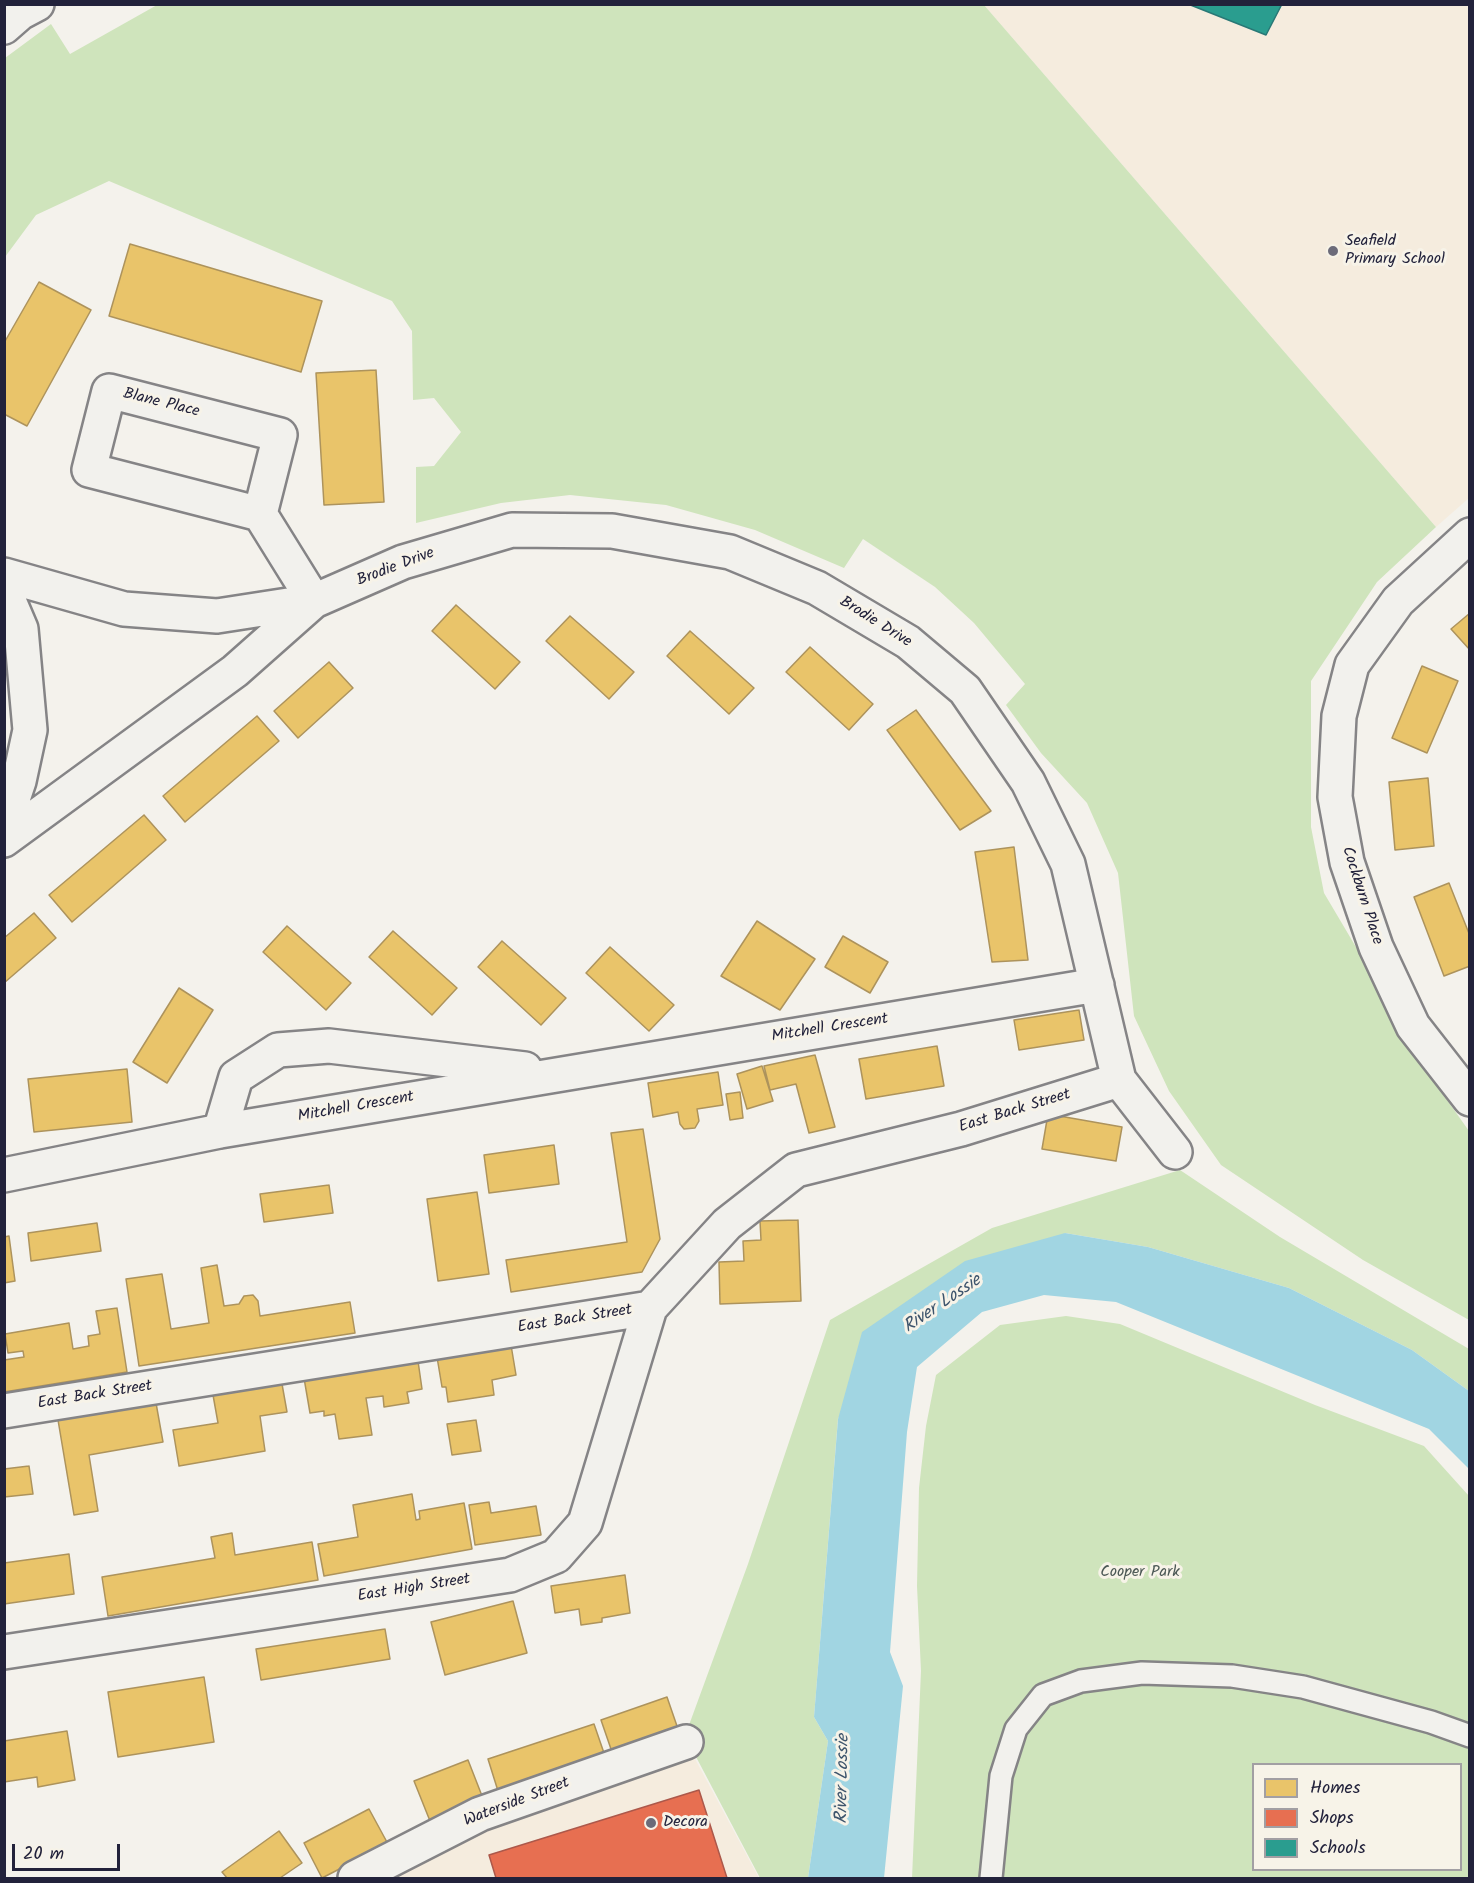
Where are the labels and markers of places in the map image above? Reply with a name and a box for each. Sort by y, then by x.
place label: Seafield Primary School [1345,232,1445,270]
marker: Seafield Primary School [1326,244,1340,258]
place label: Decora [663,1813,708,1833]
marker: Decora [644,1816,658,1830]

